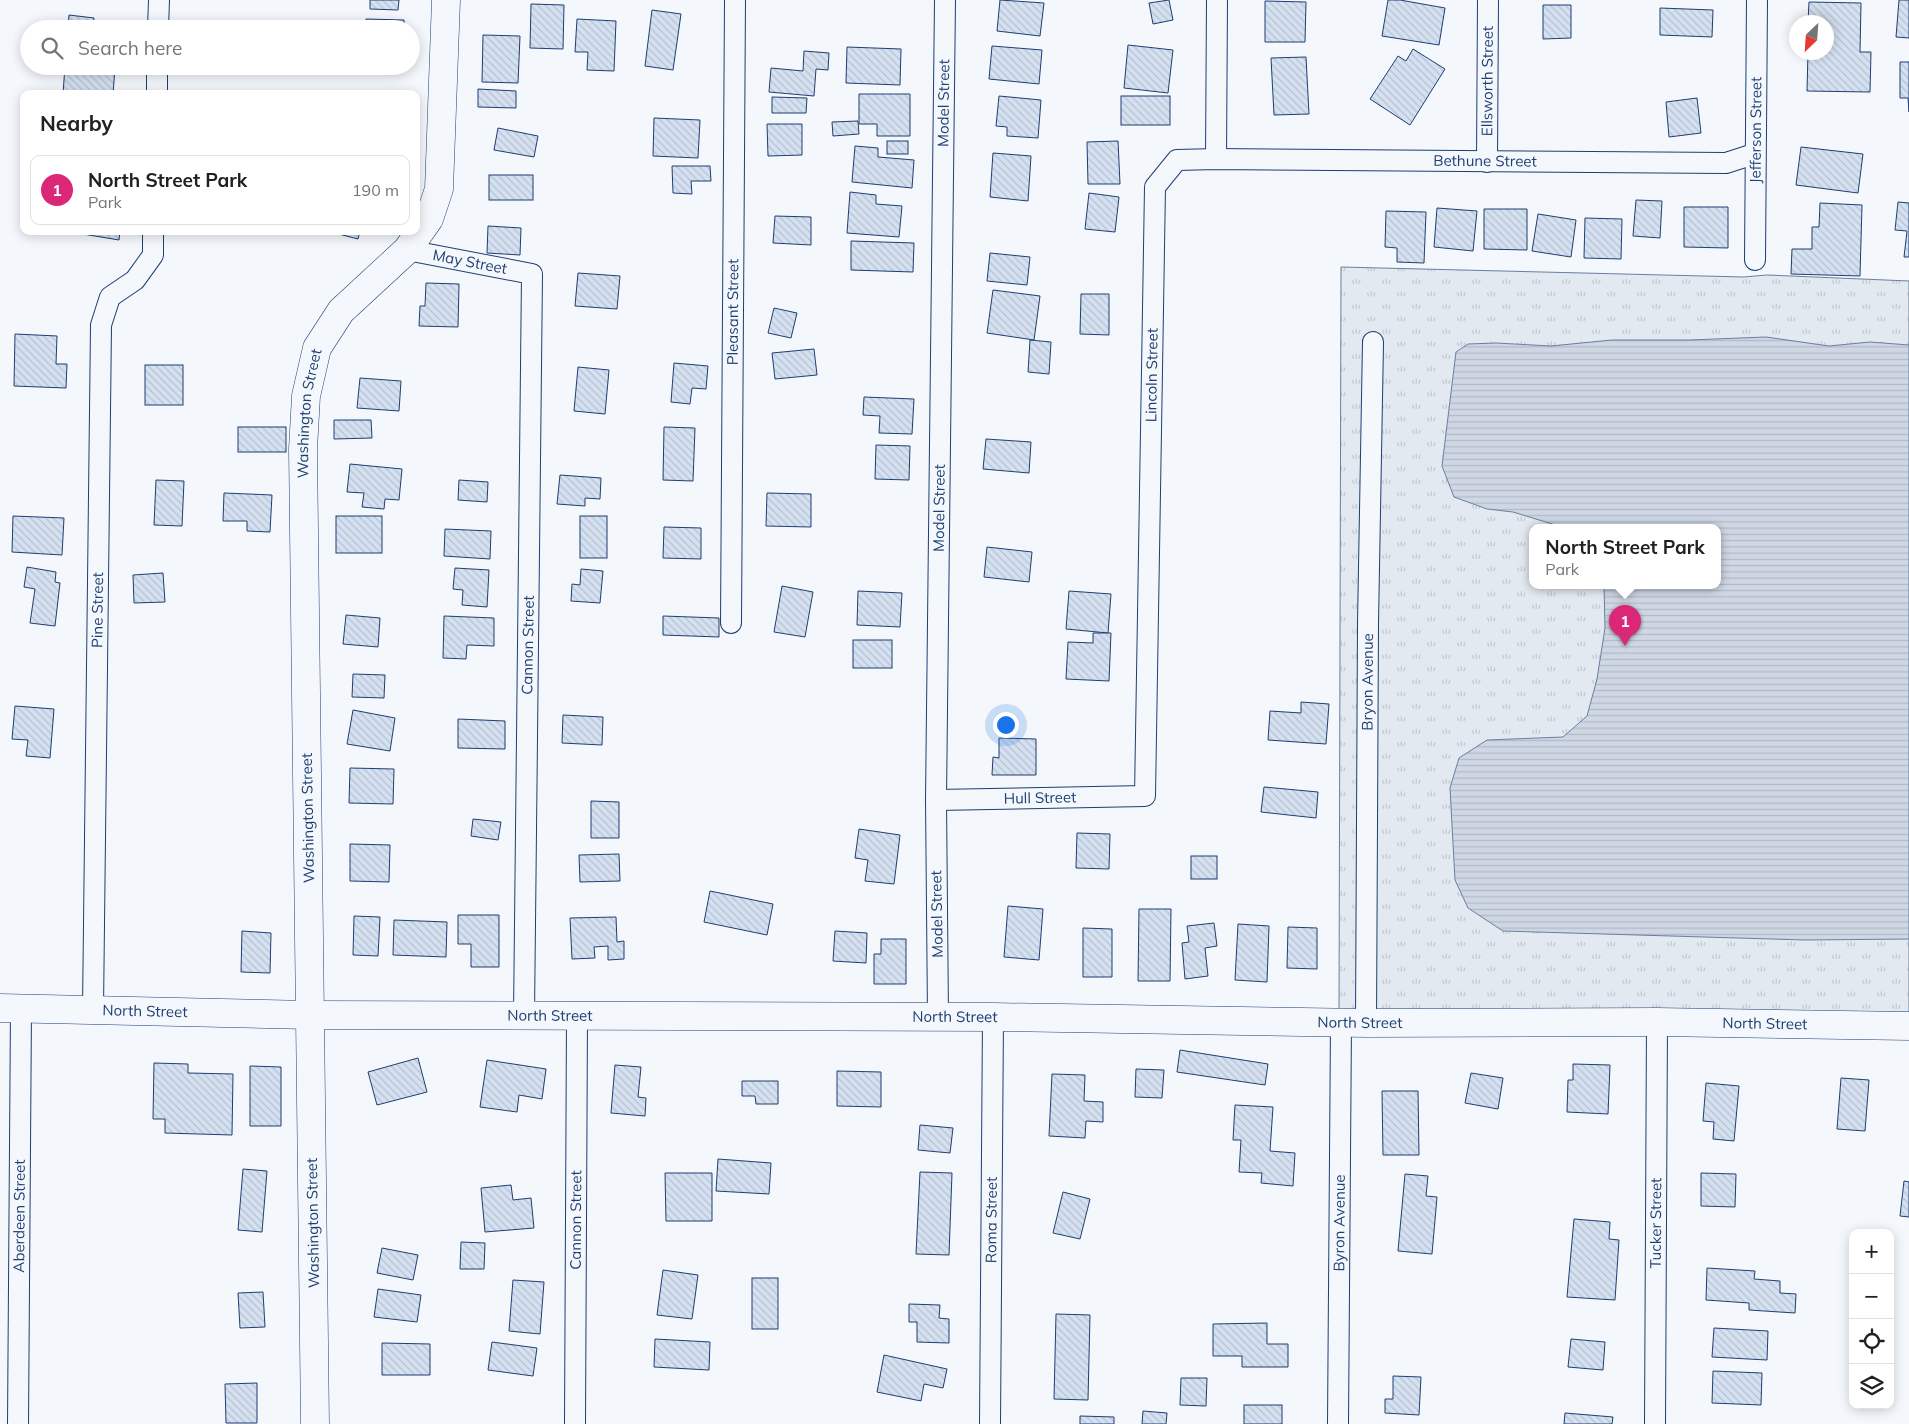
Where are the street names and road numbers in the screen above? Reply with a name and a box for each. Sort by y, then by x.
street label: Ellsworth Street [1477,26,1497,136]
street label: Model Street [933,59,953,147]
street label: Jefferson Street [1746,77,1765,183]
street label: Bethune Street [1433,151,1537,171]
street label: May Street [431,245,509,278]
street label: Pleasant Street [723,259,742,365]
street label: Lincoln Street [1141,328,1162,422]
street label: Washington Street [293,347,326,478]
street label: Model Street [929,464,949,552]
street label: Pine Street [87,572,107,648]
street label: Cannon Street [517,595,538,695]
street label: Bryon Avenue [1357,633,1377,731]
street label: Washington Street [297,753,318,883]
street label: Hull Street [1003,787,1077,808]
street label: Model Street [926,870,947,958]
street label: North Street [102,1000,188,1021]
street label: North Street [507,1006,593,1025]
street label: North Street [912,1007,998,1026]
street label: North Street [1317,1012,1402,1032]
street label: North Street [1722,1013,1808,1033]
street label: Washington Street [302,1158,323,1288]
street label: Aberdeen Street [9,1159,29,1273]
street label: Cannon Street [566,1170,585,1270]
street label: Byron Avenue [1329,1174,1349,1272]
street label: Roma Street [981,1177,1001,1263]
street label: Tucker Street [1646,1178,1665,1268]

